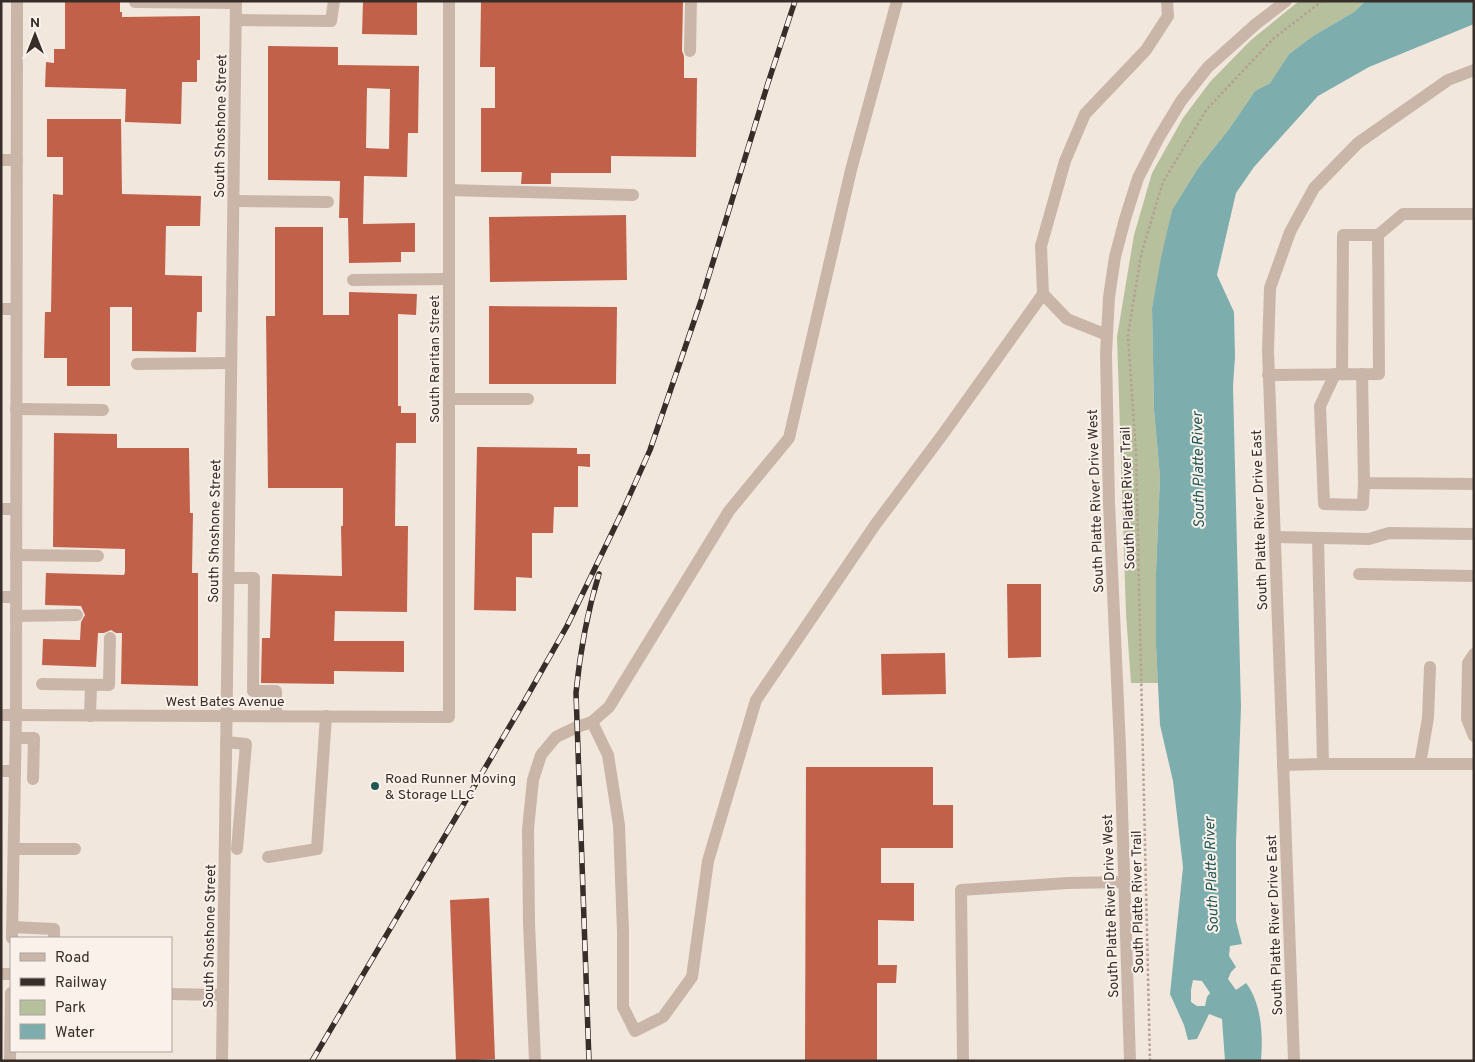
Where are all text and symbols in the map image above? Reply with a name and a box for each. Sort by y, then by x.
north arrow [10,10,60,60]
text: N [30,15,40,32]
street label: South Shoshone Street [212,54,231,198]
street label: South Raritan Street [427,295,444,423]
street label: South Platte River Drive West [1085,409,1108,593]
water label: South Platte River [1189,410,1210,528]
street label: South Platte River Trail [1118,426,1139,570]
street label: South Platte River Drive East [1249,429,1272,611]
street label: South Shoshone Street [206,459,225,603]
street label: West Bates Avenue [166,694,285,711]
place label: Road Runner Moving & Storage LLC [385,771,516,804]
marker: Road Runner Moving & Storage LLC [369,780,381,792]
street label: South Platte River Drive West [1100,814,1123,998]
water label: South Platte River [1201,815,1224,934]
street label: South Platte River Trail [1129,830,1148,974]
street label: South Platte River Drive East [1264,834,1287,1016]
street label: South Shoshone Street [201,864,220,1008]
legend [10,937,172,1052]
text: Road [55,949,90,968]
text: Railway [55,974,107,993]
text: Park [55,999,86,1018]
text: Water [55,1024,95,1043]

